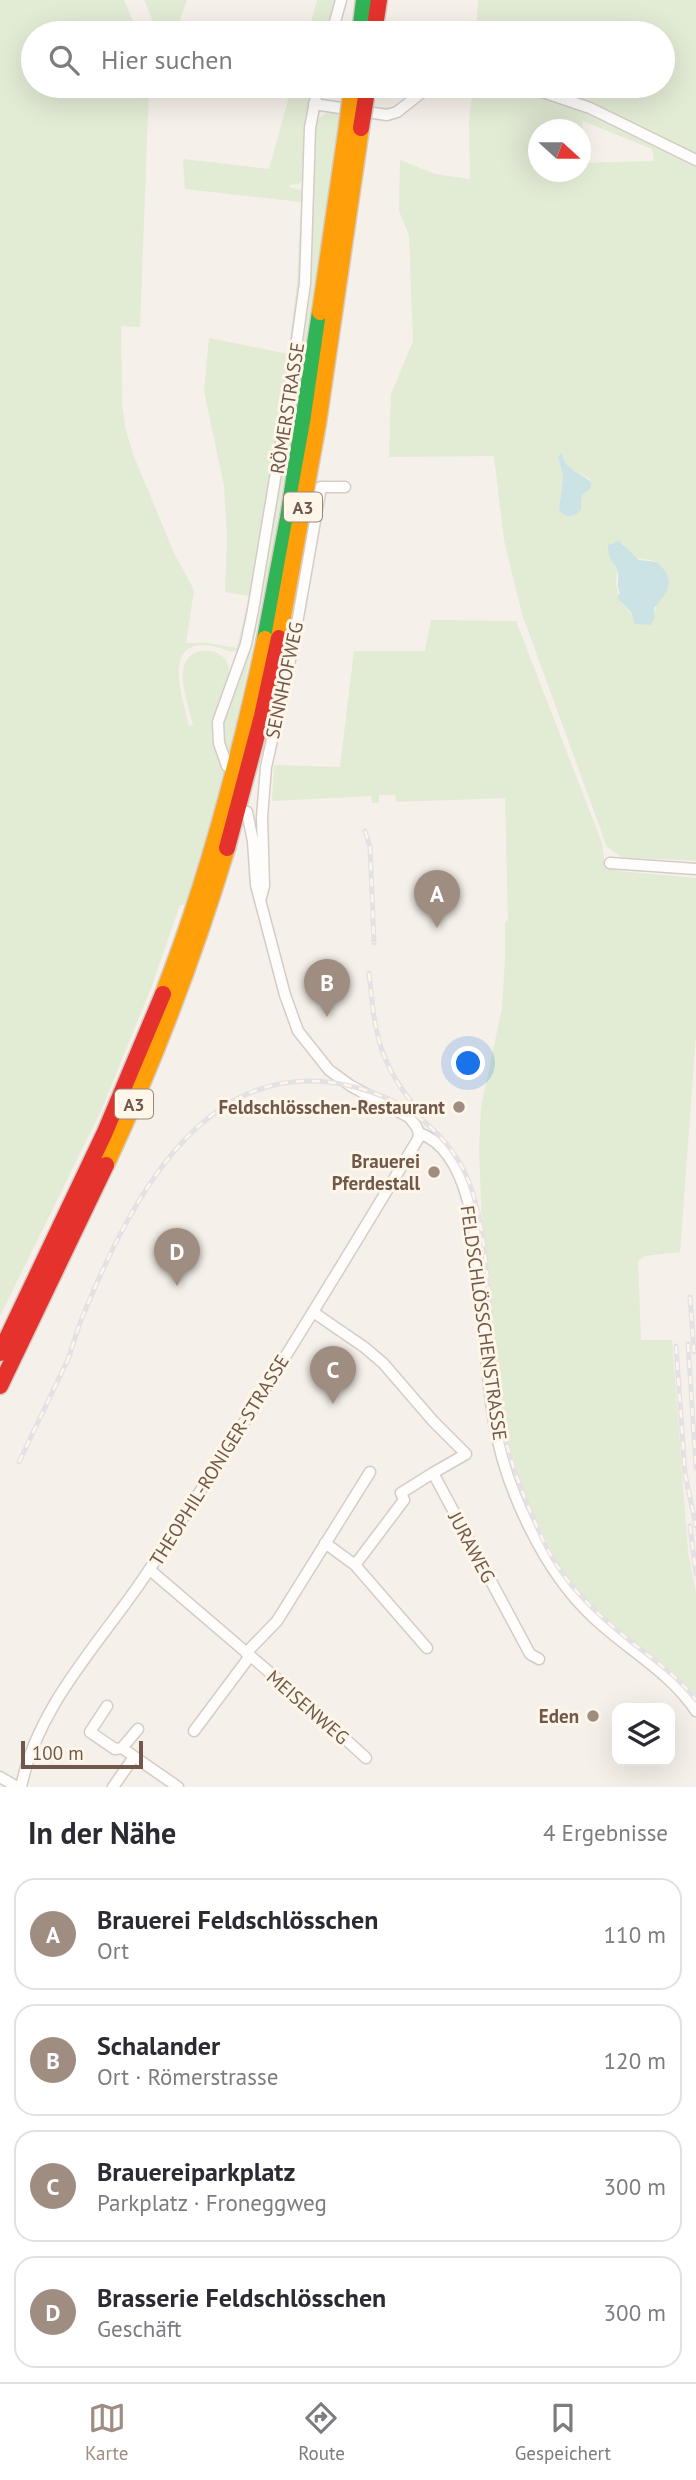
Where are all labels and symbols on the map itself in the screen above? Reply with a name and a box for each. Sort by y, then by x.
north arrow [528,119,591,182]
street label: RÖMERSTRASSE [265,340,309,476]
road number: A3 [284,492,322,522]
street label: SENNHOFWEG [260,619,308,741]
pin: A [414,870,460,928]
pin: B [304,959,350,1017]
your location [451,1046,485,1080]
road number: A3 [115,1090,153,1119]
place label: Feldschlösschen-Restaurant [218,1095,445,1119]
marker: Feldschlösschen-Restaurant [451,1099,467,1115]
place label: Brauerei Pferdestall [332,1149,420,1195]
marker: Brauerei Pferdestall [426,1164,442,1180]
street label: FELDSCHLÖSSCHENSTRASSE [456,1204,512,1442]
pin: D [154,1228,200,1286]
pin: C [310,1346,356,1404]
street label: THEOPHIL-RONIGER-STRASSE [144,1350,294,1570]
street label: JURAWEG [443,1507,501,1587]
street label: MEISENWEG [262,1665,354,1749]
place label: Eden [539,1704,579,1728]
marker: Eden [585,1708,601,1724]
scale bar [21,1738,144,1770]

